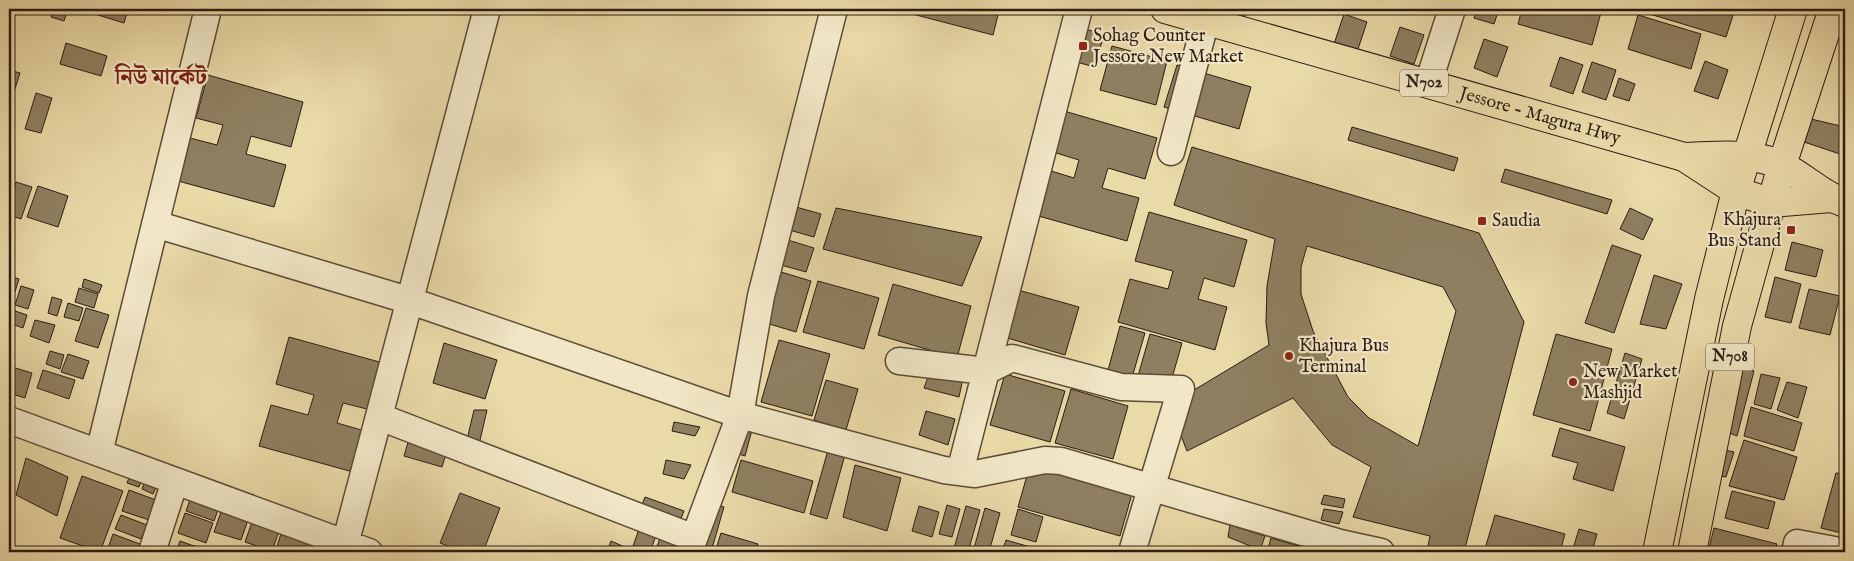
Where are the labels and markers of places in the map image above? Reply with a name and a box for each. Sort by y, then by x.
place label: Sohag Counter Jessore New Market [1091,25,1244,69]
marker: Sohag Counter Jessore New Market [1077,40,1089,52]
place label: Khajura Bus Stand [1707,209,1781,253]
place label: Saudia [1492,210,1541,233]
marker: Saudia [1476,215,1488,227]
marker: Khajura Bus Stand [1785,224,1797,236]
place label: Khajura Bus Terminal [1299,335,1389,379]
marker: Khajura Bus Terminal [1283,350,1295,362]
place label: New Market Mashjid [1583,361,1677,405]
marker: New Market Mashjid [1567,376,1579,388]

